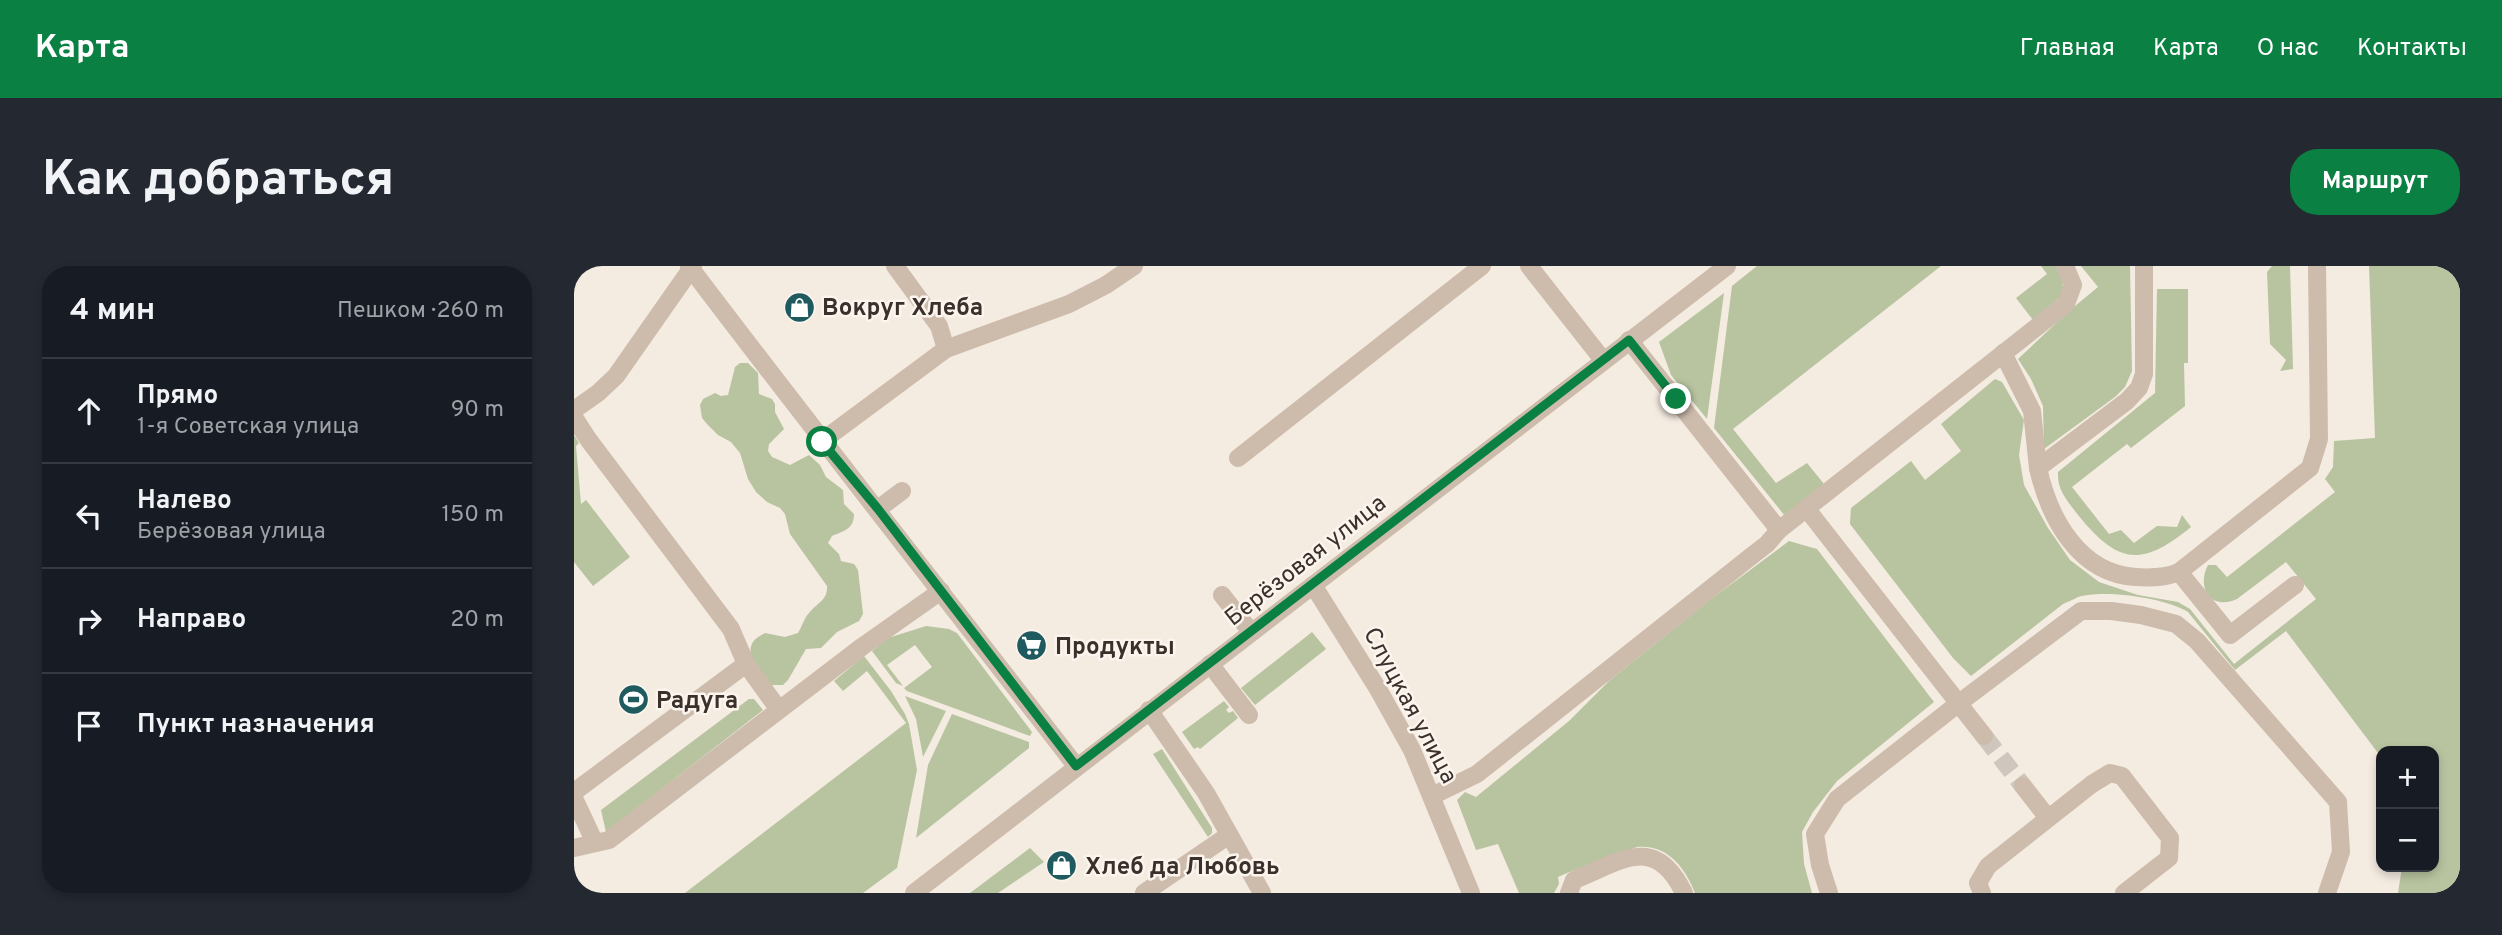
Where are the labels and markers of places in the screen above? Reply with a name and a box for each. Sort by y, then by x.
shop icon: Вокруг Хлеба [782,290,816,324]
place label: Вокруг Хлеба [822,294,983,324]
supermarket icon: Продукты [1015,629,1049,663]
place label: Продукты [1055,633,1175,663]
sports icon: Радуга [616,683,650,717]
place label: Радуга [656,687,738,717]
shop icon: Хлеб да Любовь [1045,849,1079,883]
place label: Хлеб да Любовь [1085,853,1280,883]

